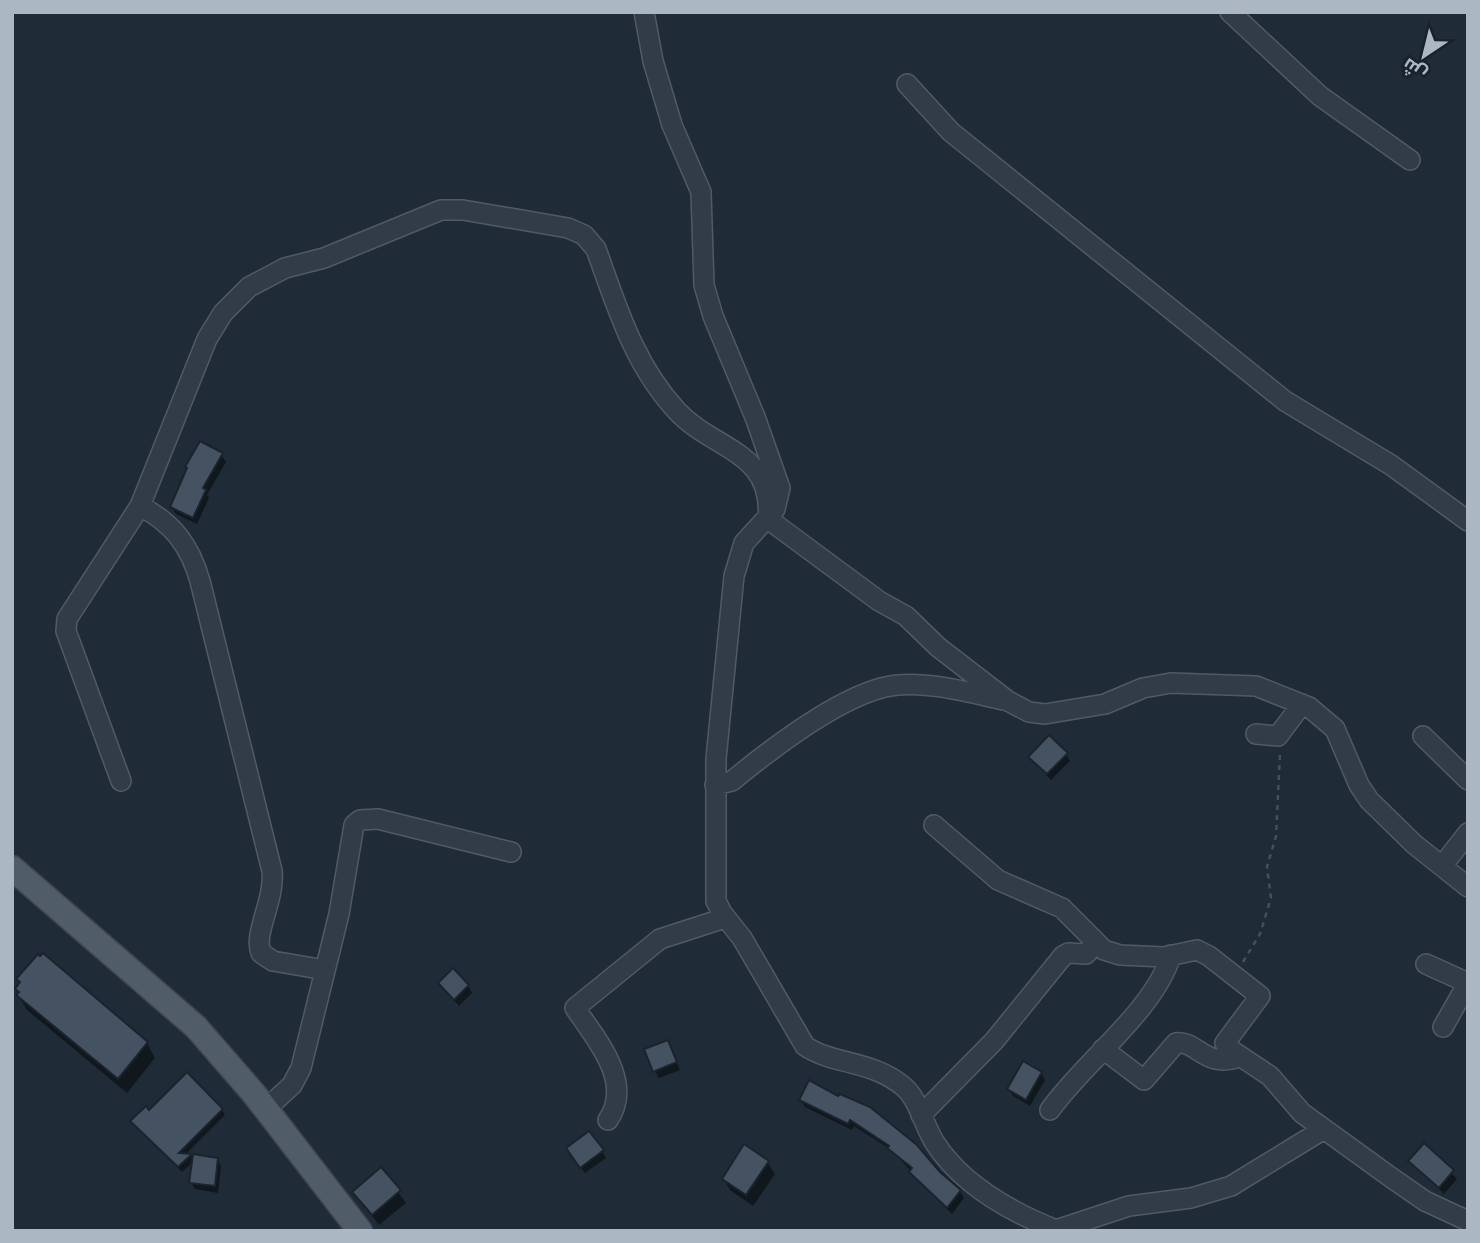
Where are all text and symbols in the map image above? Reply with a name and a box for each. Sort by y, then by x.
north arrow [1389,21,1459,91]
text: ش [1399,52,1432,85]

